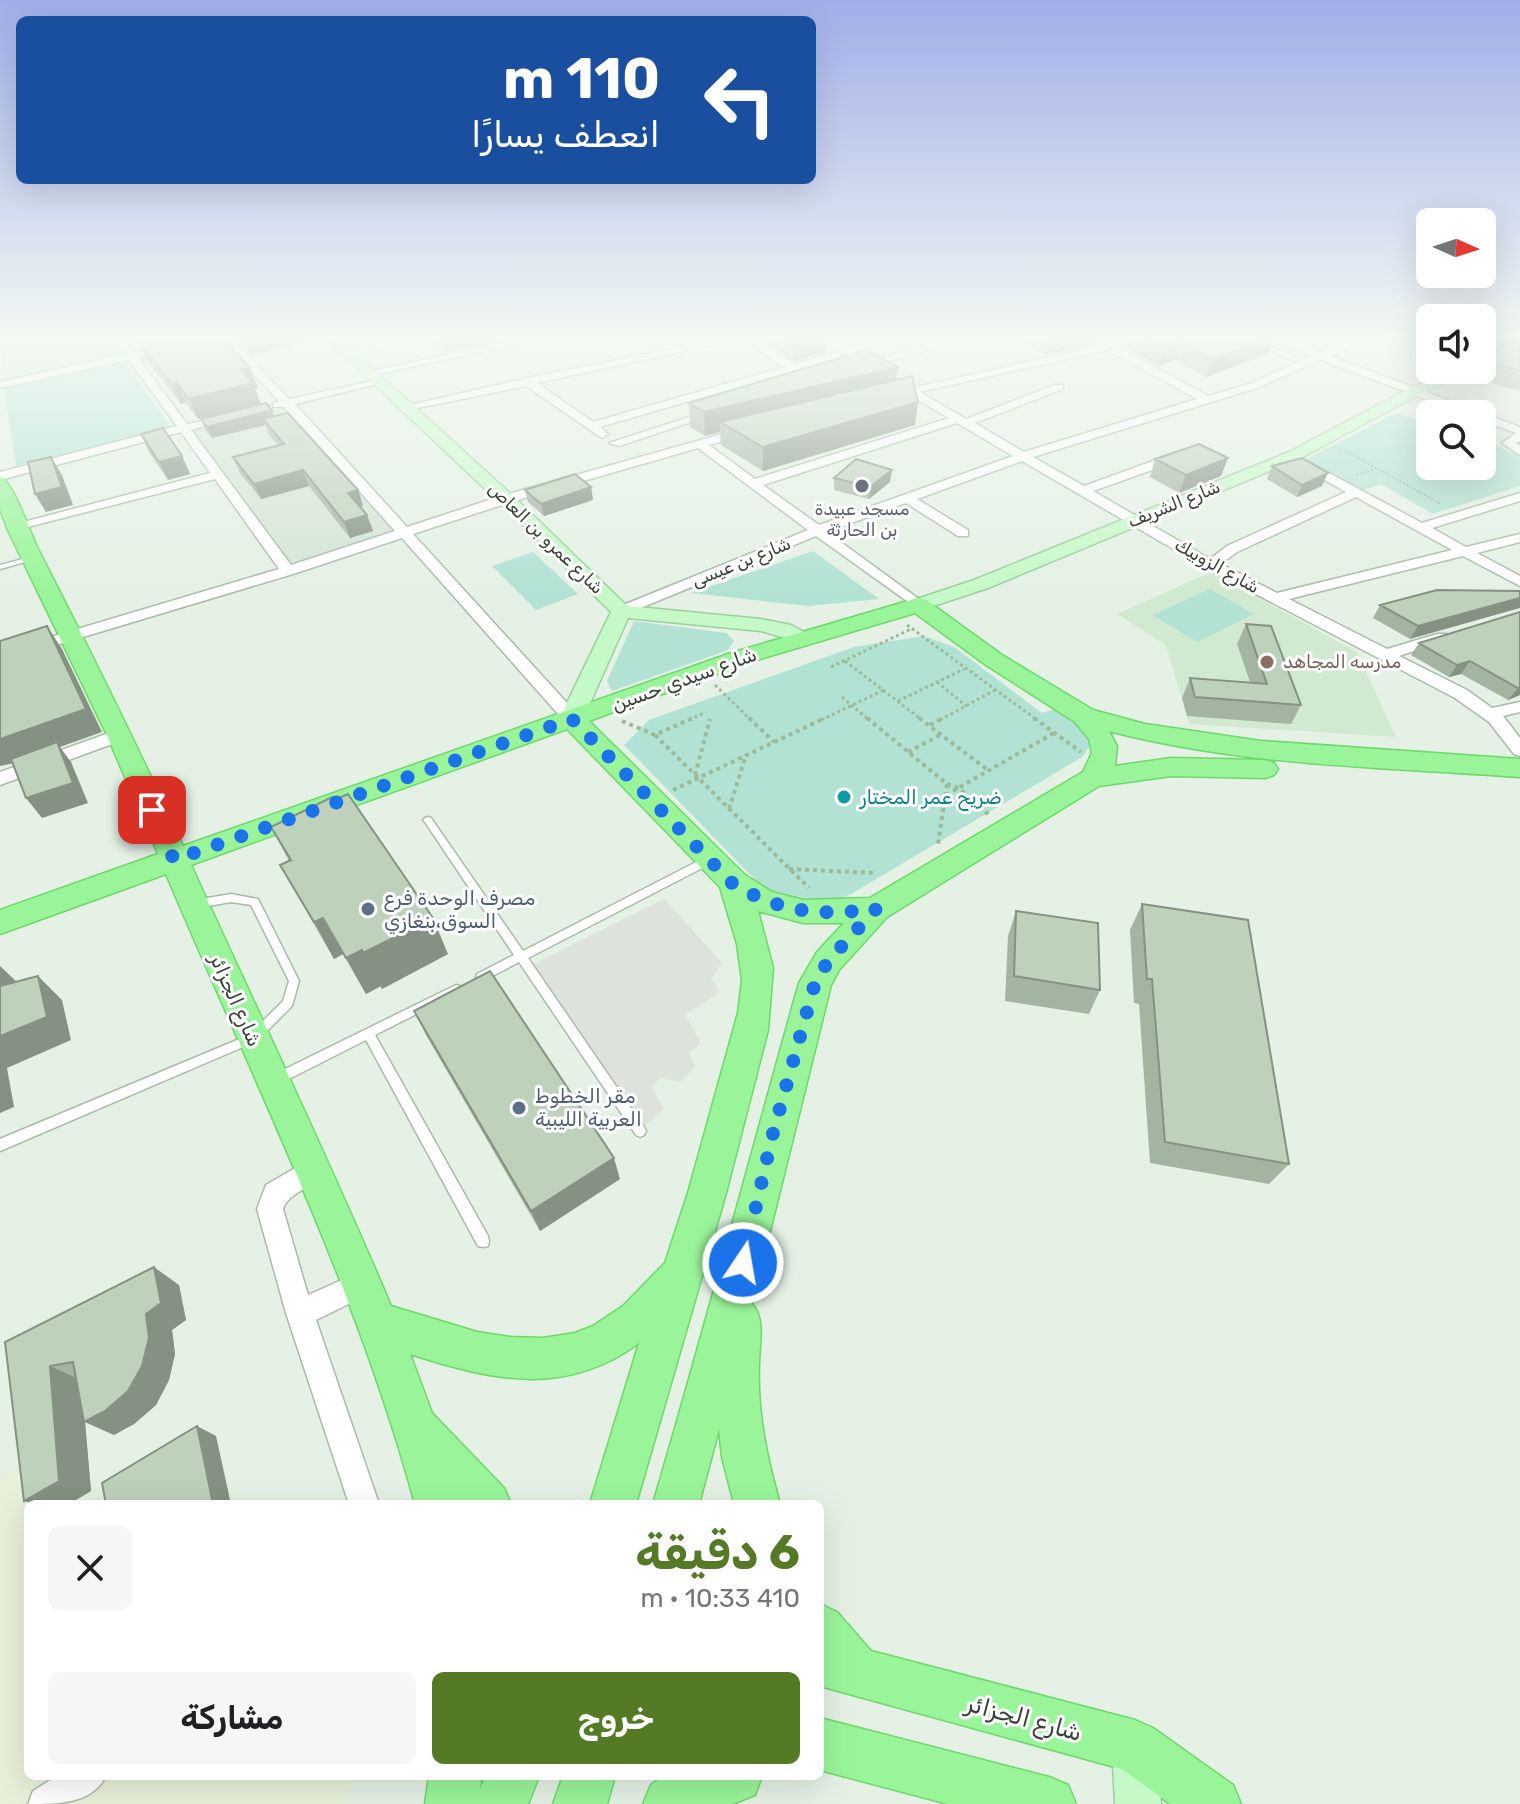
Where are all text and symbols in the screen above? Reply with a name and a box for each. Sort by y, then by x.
text: 110 m [503,46,660,112]
icon: left [688,48,792,152]
text: انعطف يسارًا [471,113,660,156]
north arrow [1416,208,1496,288]
map controls [1416,208,1496,480]
button: sound [1416,304,1496,384]
button: search [1416,400,1496,480]
street label: شارع الشريف [1124,475,1224,533]
street label: شارع عمرو بن العاص [483,477,608,599]
marker: مسجد عبيدة بن الحارثة [853,477,871,495]
place label: مسجد عبيدة بن الحارثة [814,498,910,541]
street label: شارع بن عيسى [688,532,794,593]
street label: شارع الزوبيك [1170,534,1263,599]
street label: شارع سيدي حسين [608,642,761,718]
place label: مدرسه المجاهد [1283,651,1401,673]
marker: مدرسه المجاهد [1258,653,1276,671]
pin [118,776,186,844]
place label: ضريح عمر المختار [859,785,1002,811]
icon: arrive [130,788,174,832]
marker: ضريح عمر المختار [835,788,853,806]
place label: مصرف الوحدة فرع السوق،بنغازي [384,886,535,935]
marker: مصرف الوحدة فرع السوق،بنغازي [359,900,377,918]
street label: شارع الجزائر [203,949,267,1051]
place label: مقر الخطوط العربية الليبية [535,1084,642,1131]
marker: مقر الخطوط العربية الليبية [510,1099,528,1117]
position arrow [701,1221,785,1305]
text: 6 دقيقة [635,1524,800,1581]
button: close [48,1526,132,1610]
text: 410 m · 10:33 [640,1583,800,1614]
button: مشاركة [48,1672,416,1764]
button: خروج [432,1672,800,1764]
street label: شارع الجزائر [961,1689,1085,1749]

